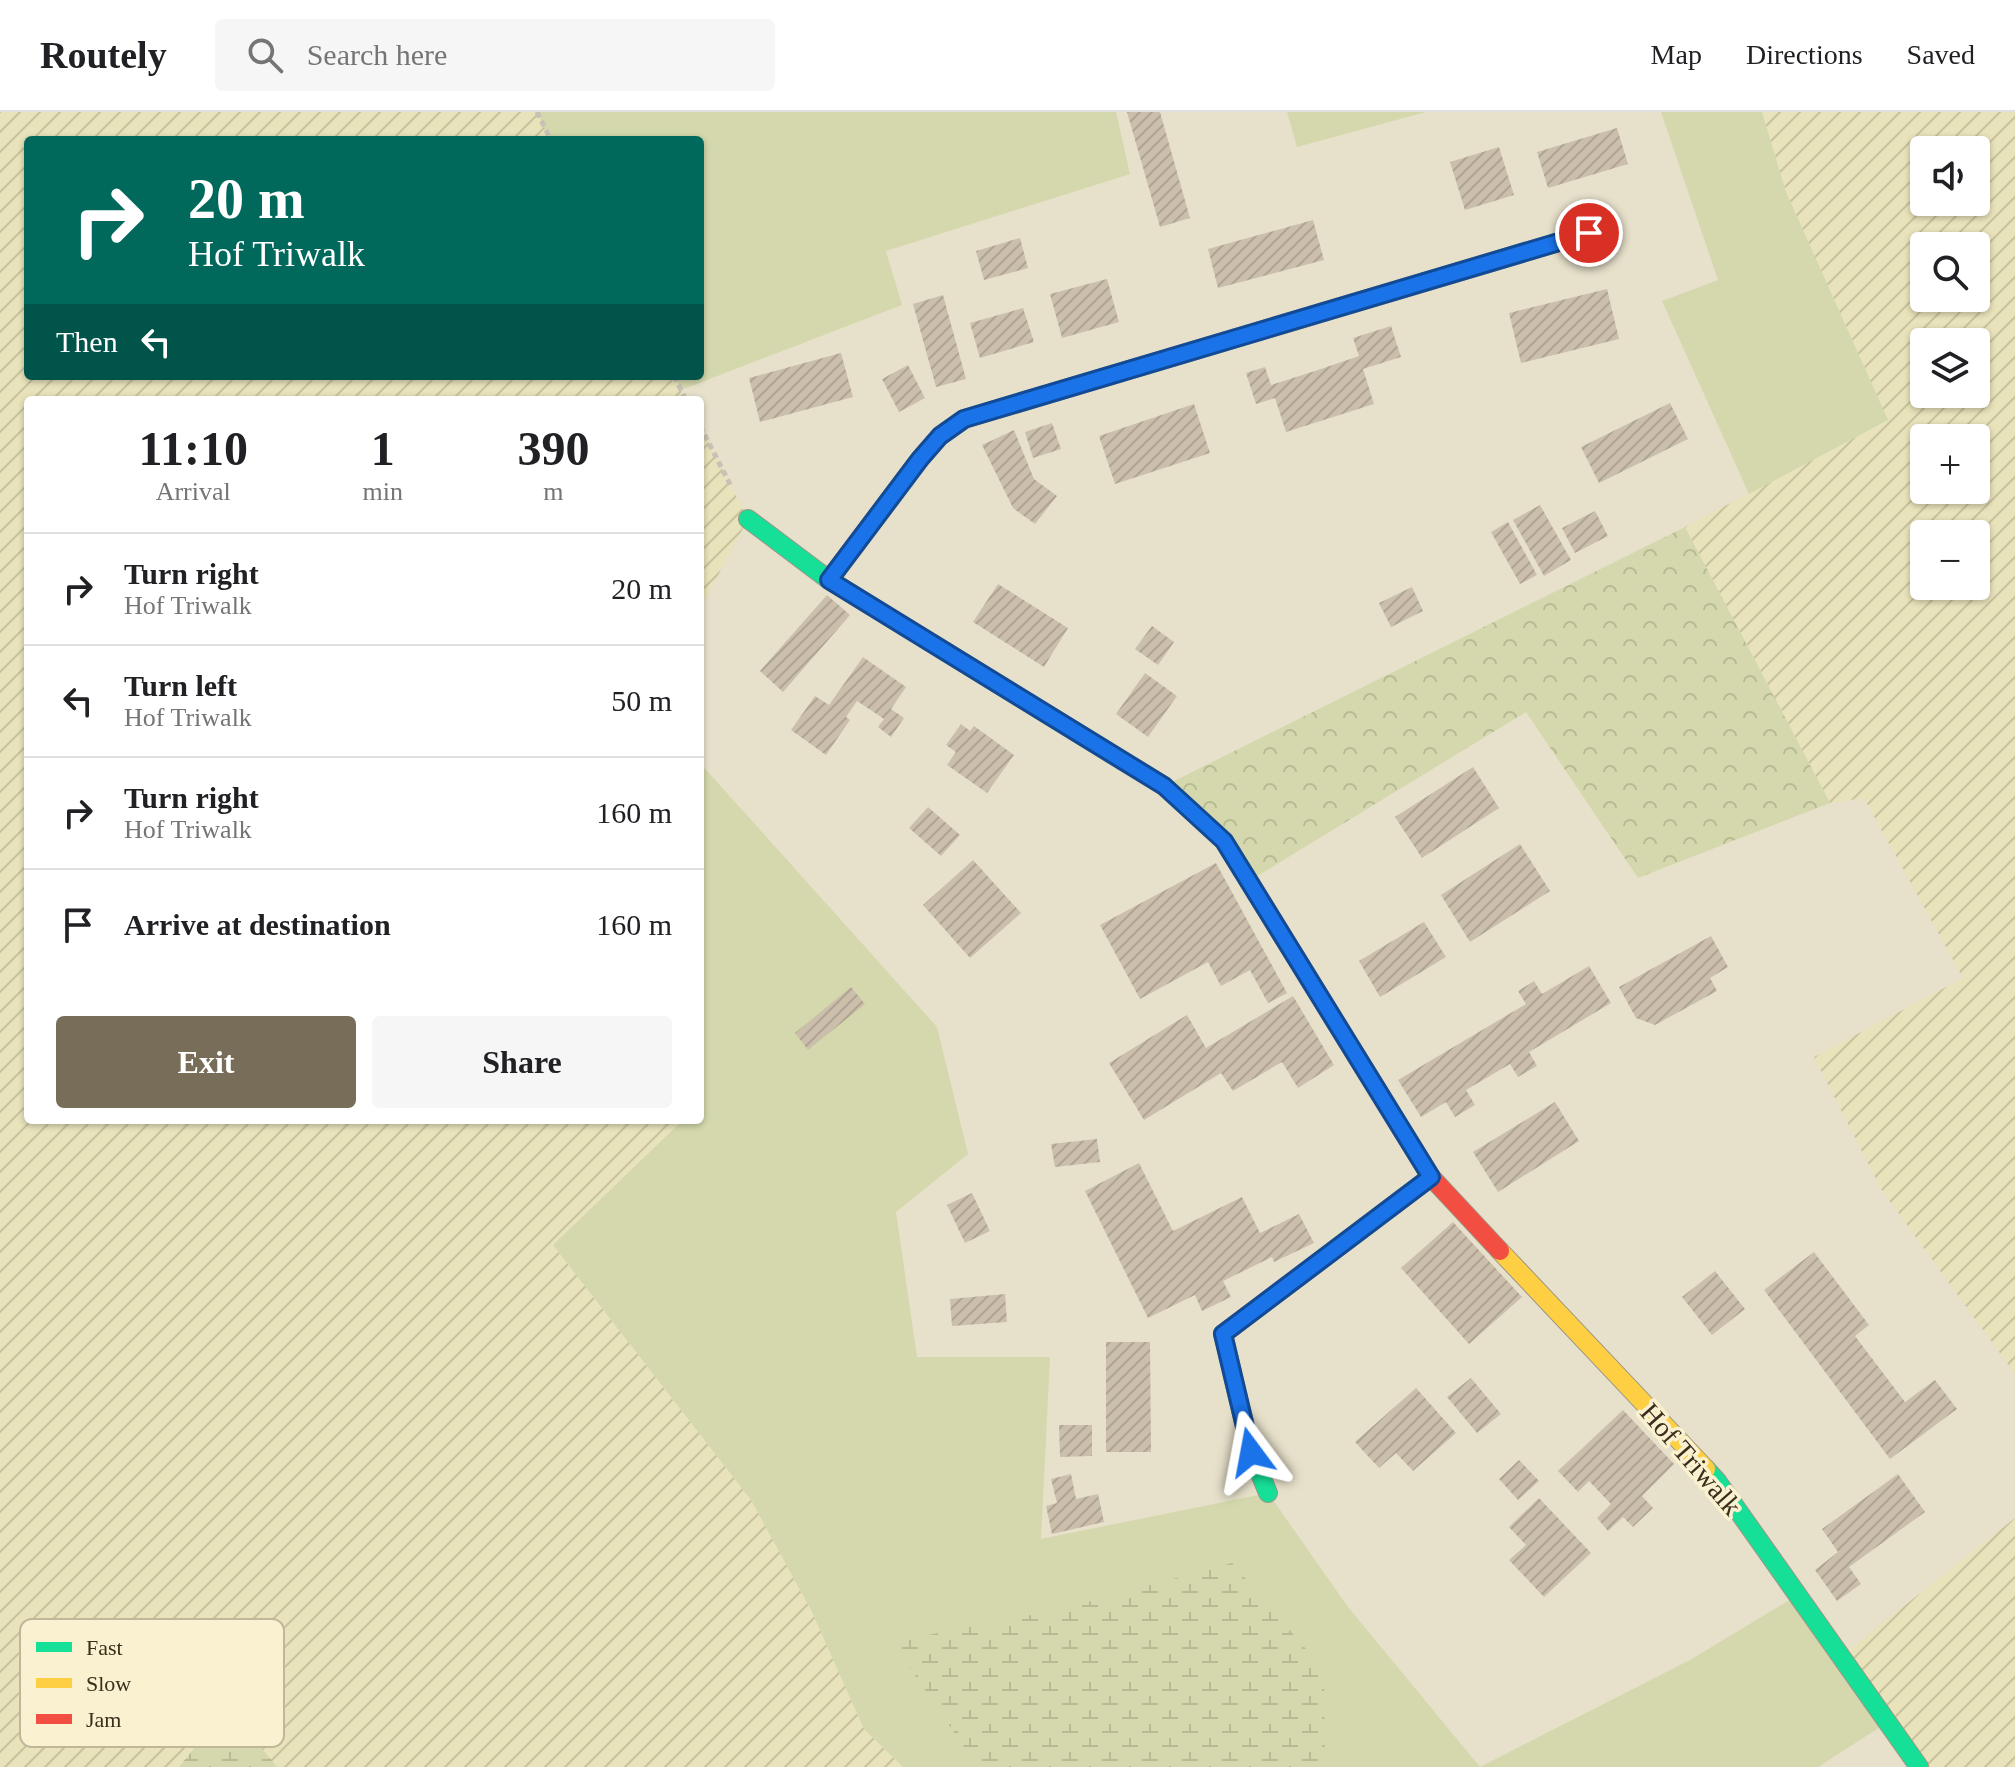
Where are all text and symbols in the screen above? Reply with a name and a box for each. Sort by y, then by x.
search box [215,19,775,91]
icon: search [243,33,287,77]
text: Routely [40,34,167,76]
text: Search here [307,38,447,71]
text: Map [1651,39,1702,70]
text: Directions [1746,39,1863,70]
text: Saved [1907,39,1975,70]
map controls [1910,136,1990,600]
button: sound [1910,136,1990,216]
icon: right [56,168,160,272]
text: 20 m [188,168,305,230]
pin [1555,199,1623,267]
icon: arrive [1567,211,1611,255]
button: search [1910,232,1990,312]
text: Hof Triwalk [188,234,365,274]
icon: left [134,320,178,364]
text: Then [56,325,118,358]
button: layers [1910,328,1990,408]
text: 11:10 [139,422,248,475]
text: 1 [371,422,395,475]
text: 390 [517,422,589,475]
button: + [1910,424,1990,504]
text: Arrival [156,477,231,506]
text: min [362,477,403,506]
text: m [543,477,564,506]
button: − [1910,520,1990,600]
text: Turn right [124,557,259,590]
icon: right [56,567,100,611]
text: 20 m [611,572,672,605]
text: Hof Triwalk [124,591,252,620]
text: Turn left [124,669,237,702]
icon: left [56,679,100,723]
text: 50 m [611,684,672,717]
text: Hof Triwalk [124,703,252,732]
text: Turn right [124,781,259,814]
icon: right [56,791,100,835]
text: 160 m [596,796,672,829]
text: Hof Triwalk [124,815,252,844]
icon: arrive [56,903,100,947]
text: Arrive at destination [124,908,391,941]
text: 160 m [596,908,672,941]
button: Exit [56,1016,356,1108]
button: Share [372,1016,672,1108]
street label: Hof Triwalk [1634,1397,1748,1521]
position arrow [1209,1410,1293,1494]
legend [20,1619,284,1747]
text: Fast [86,1635,123,1660]
text: Slow [86,1671,131,1696]
text: Jam [86,1707,121,1732]

